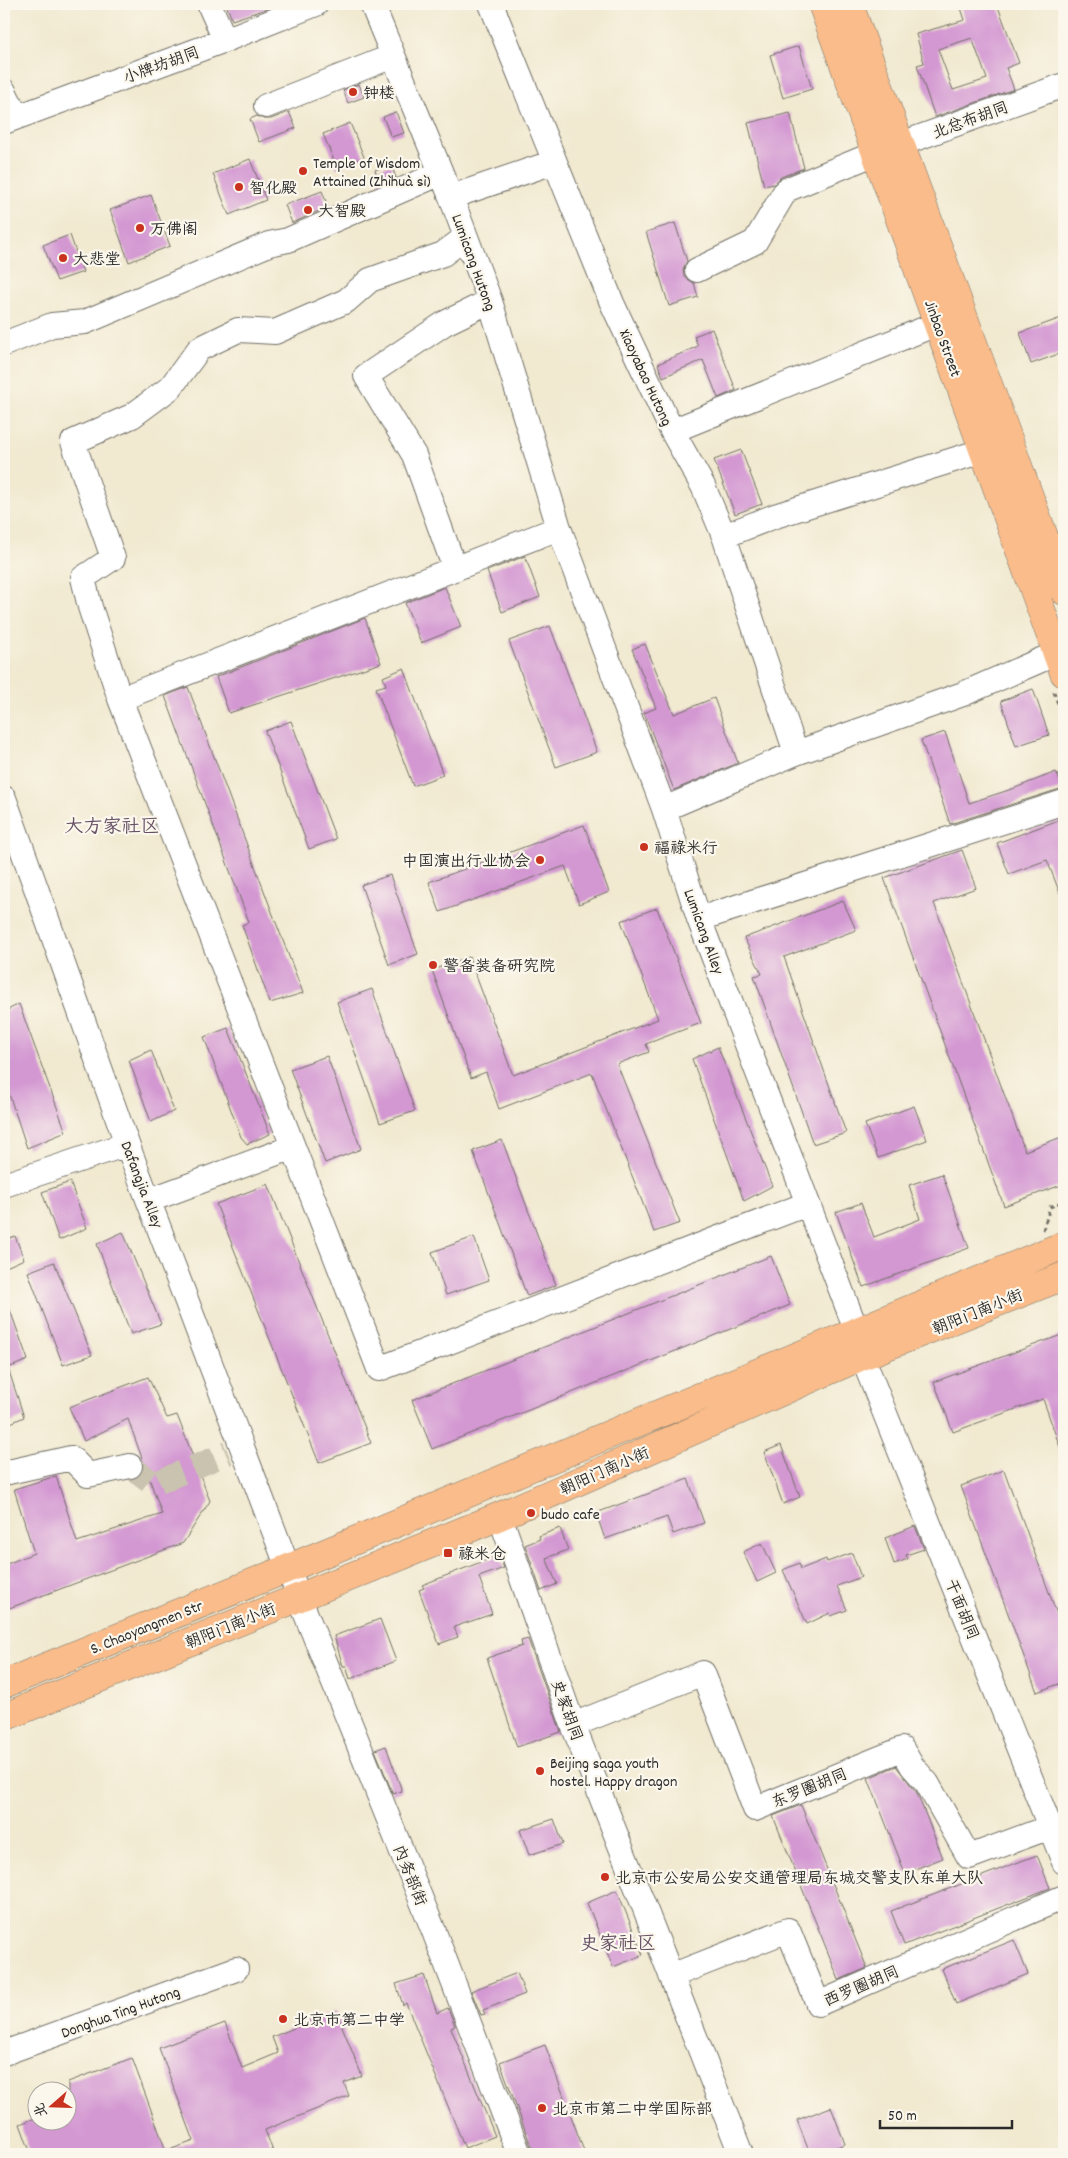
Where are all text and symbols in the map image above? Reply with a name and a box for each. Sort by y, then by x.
street label: 小牌坊胡同 [120,42,203,91]
place label: 钟楼 [363,83,395,106]
marker: 钟楼 [347,86,359,98]
street label: 北总布胡同 [929,97,1012,146]
place label: Temple of Wisdom Attained (Zhìhuà sì) [313,153,430,194]
marker: Temple of Wisdom Attained (Zhìhuà sì) [297,165,309,177]
place label: 智化殿 [249,178,297,201]
marker: 智化殿 [233,181,245,193]
place label: 大智殿 [318,201,366,224]
marker: 大智殿 [302,204,314,216]
street label: Lumicang Hutong [444,211,501,315]
place label: 万佛阁 [150,219,198,242]
marker: 万佛阁 [134,222,146,234]
place label: 大悲堂 [73,249,121,272]
marker: 大悲堂 [57,252,69,264]
street label: Jinbao Street [917,297,966,381]
street label: Xiaoyabao Hutong [612,326,677,430]
district label: 大方家社区 [64,815,160,842]
place label: 福禄米行 [654,838,718,861]
marker: 福禄米行 [638,841,650,853]
place label: 中国演出行业协会 [402,851,530,874]
marker: 中国演出行业协会 [534,854,546,866]
street label: Lumicang Alley [677,886,729,978]
place label: 警备装备研究院 [443,956,555,979]
marker: 警备装备研究院 [427,959,439,971]
street label: Dafangjia Alley [114,1138,168,1232]
street label: 朝阳门南小街 [929,1285,1027,1342]
street label: 朝阳门南小街 [556,1442,654,1502]
place label: budo cafe [541,1504,600,1527]
marker: budo cafe [525,1507,537,1519]
place label: 禄米仓 [458,1544,506,1567]
marker: 禄米仓 [442,1547,454,1559]
street label: 干面胡同 [938,1576,983,1644]
street label: S. Chaoyangmen Str [87,1595,207,1661]
street label: 朝阳门南小街 [182,1599,280,1656]
street label: 史家胡同 [544,1677,587,1745]
place label: Beijing saga youth hostel. Happy dragon [550,1753,677,1794]
street label: 东罗圈胡同 [769,1764,851,1815]
marker: Beijing saga youth hostel. Happy dragon [534,1765,546,1777]
street label: 内务部街 [386,1842,431,1910]
place label: 北京市公安局公安交通管理局东城交警支队东单大队 [615,1868,983,1891]
marker: 北京市公安局公安交通管理局东城交警支队东单大队 [599,1871,611,1883]
district label: 史家社区 [580,1932,656,1959]
street label: 西罗圈胡同 [821,1961,903,2014]
street label: Donghua Ting Hutong [58,1981,184,2046]
place label: 北京市第二中学 [293,2010,405,2033]
marker: 北京市第二中学 [277,2013,289,2025]
north arrow [28,2080,78,2130]
scale bar [880,2098,1013,2130]
place label: 北京市第二中学国际部 [552,2099,712,2122]
text: 北 [30,2100,53,2120]
marker: 北京市第二中学国际部 [536,2102,548,2114]
text: 50 m [888,2106,917,2128]

